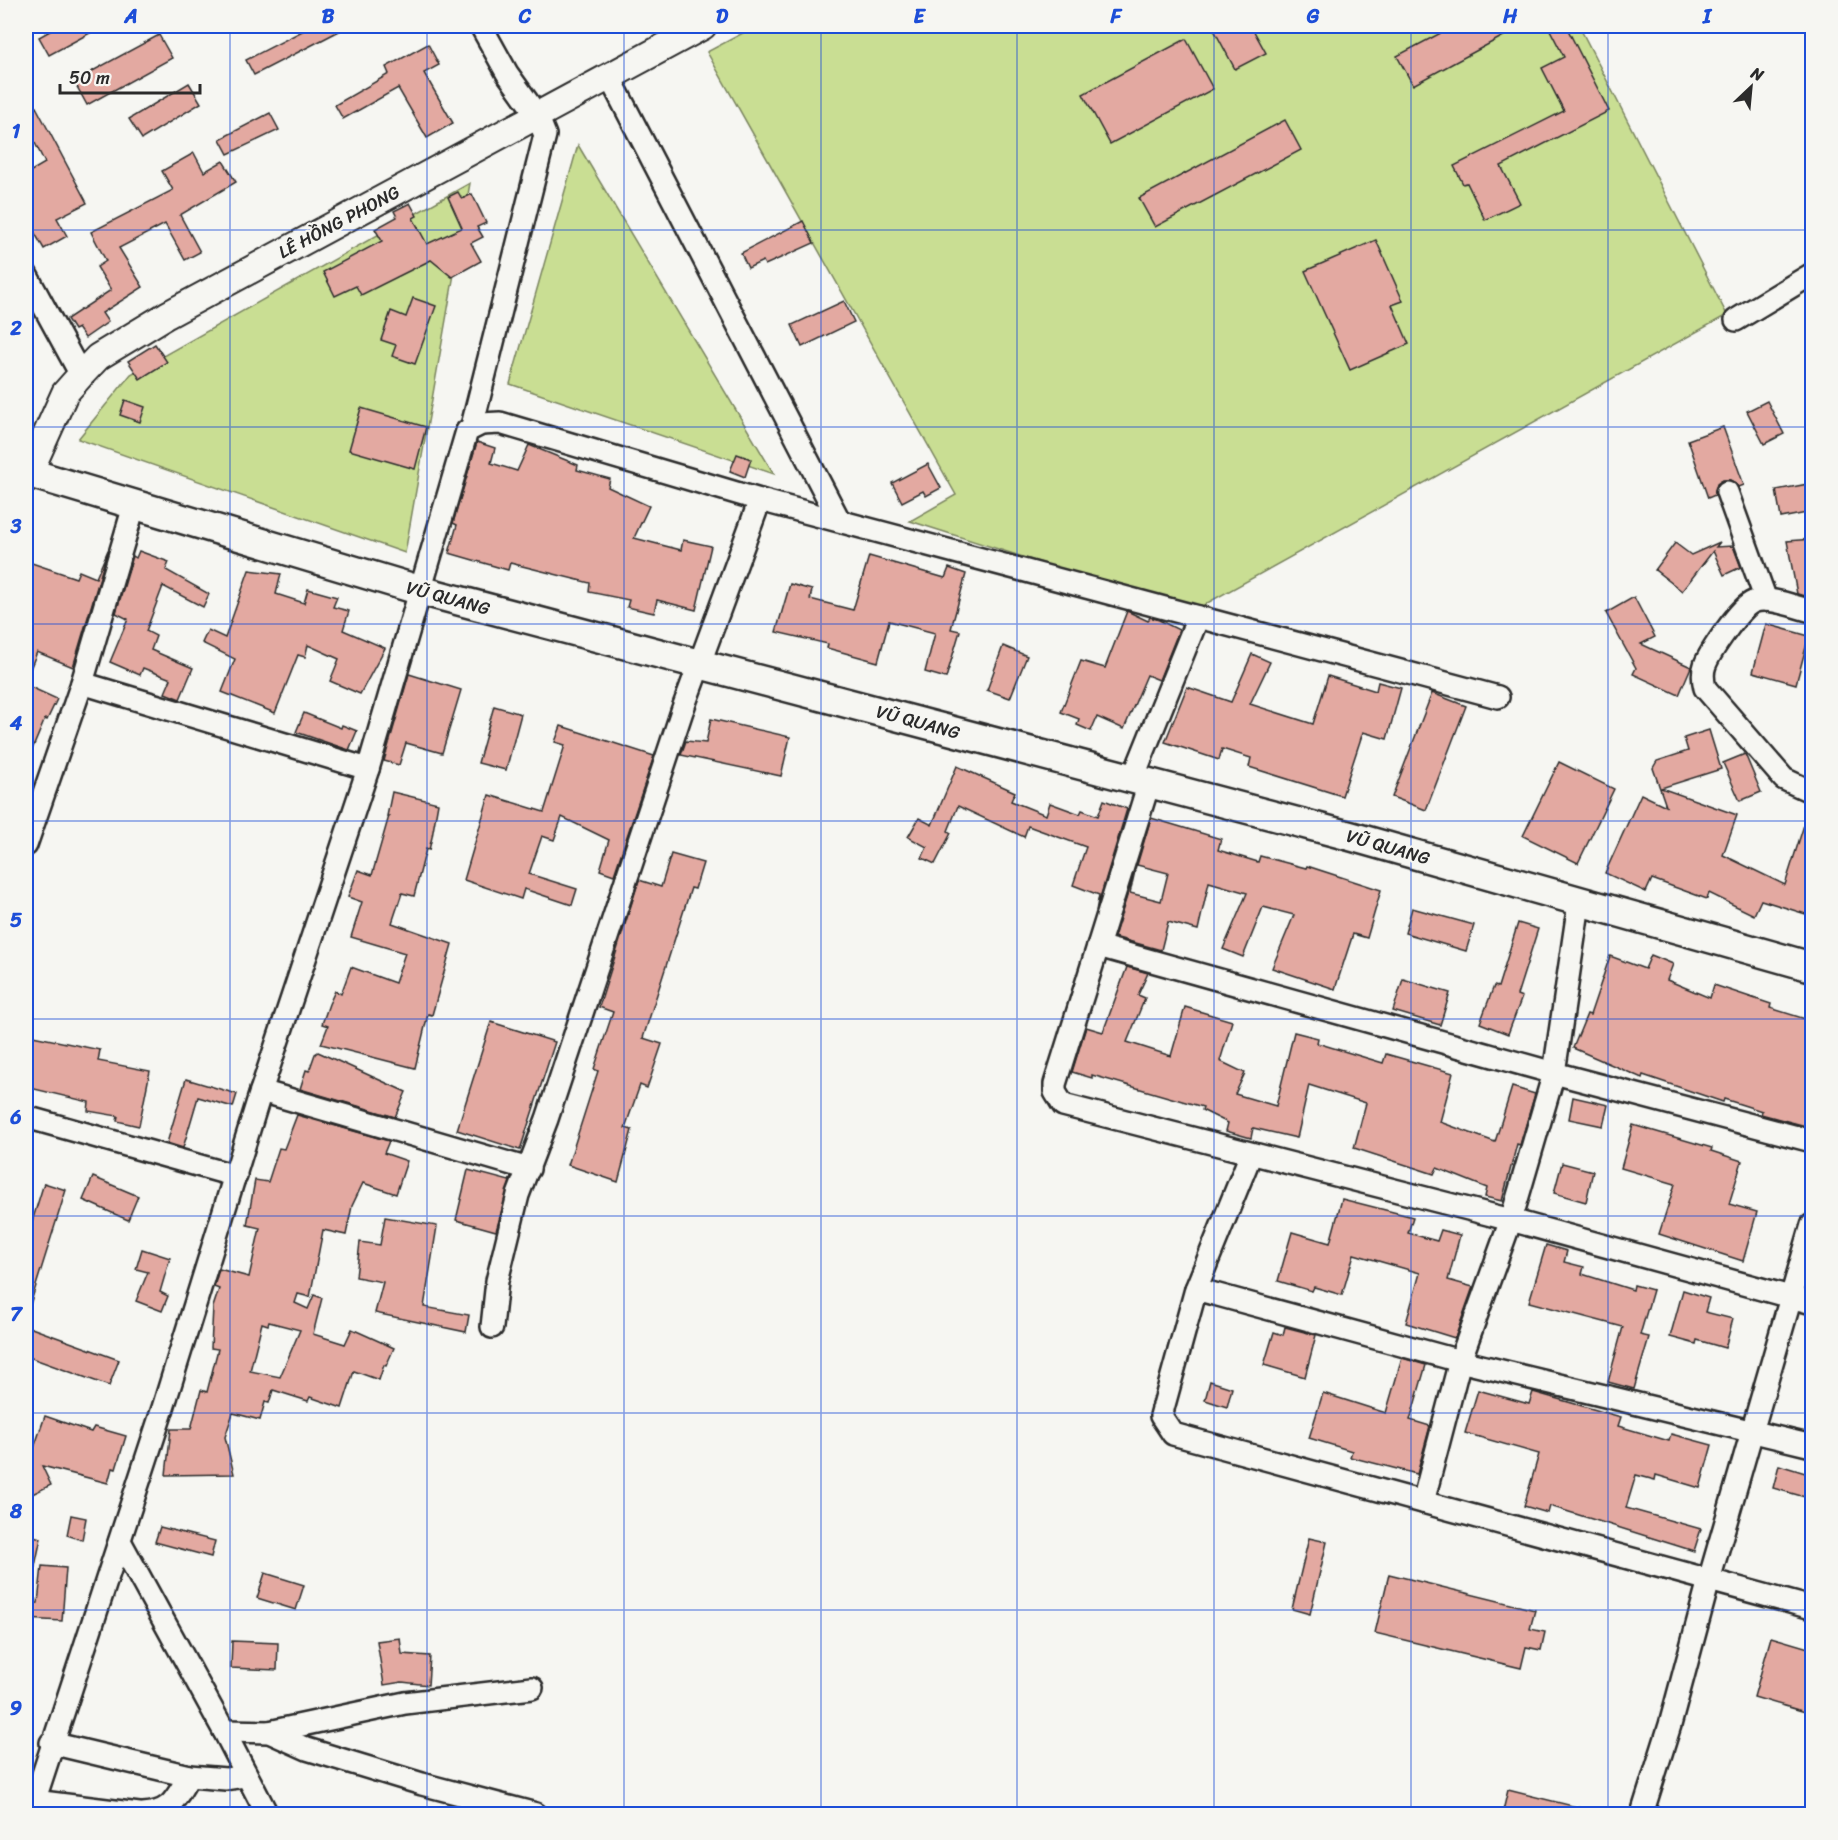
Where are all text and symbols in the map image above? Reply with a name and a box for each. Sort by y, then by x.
text: A [123,0,138,34]
text: B [322,0,335,34]
text: C [518,0,532,34]
text: D [716,0,729,34]
text: E [913,0,926,34]
text: F [1110,0,1123,34]
text: G [1306,0,1320,34]
text: H [1502,0,1518,34]
text: I [1702,0,1713,34]
scale bar [60,57,200,95]
north arrow [1721,57,1781,117]
text: N [1745,58,1770,90]
text: 50 m [69,62,110,94]
text: 1 [12,114,21,149]
street label: LÊ HỒNG PHONG [272,176,406,268]
text: 2 [9,311,22,346]
text: 3 [10,509,22,544]
street label: VŨ QUANG [403,571,494,625]
street label: VŨ QUANG [873,695,964,749]
text: 4 [9,706,23,741]
street label: VŨ QUANG [1342,820,1434,874]
text: 5 [10,903,22,938]
text: 6 [9,1100,22,1135]
text: 7 [10,1297,23,1332]
text: 8 [9,1494,23,1529]
text: 9 [10,1691,22,1726]

